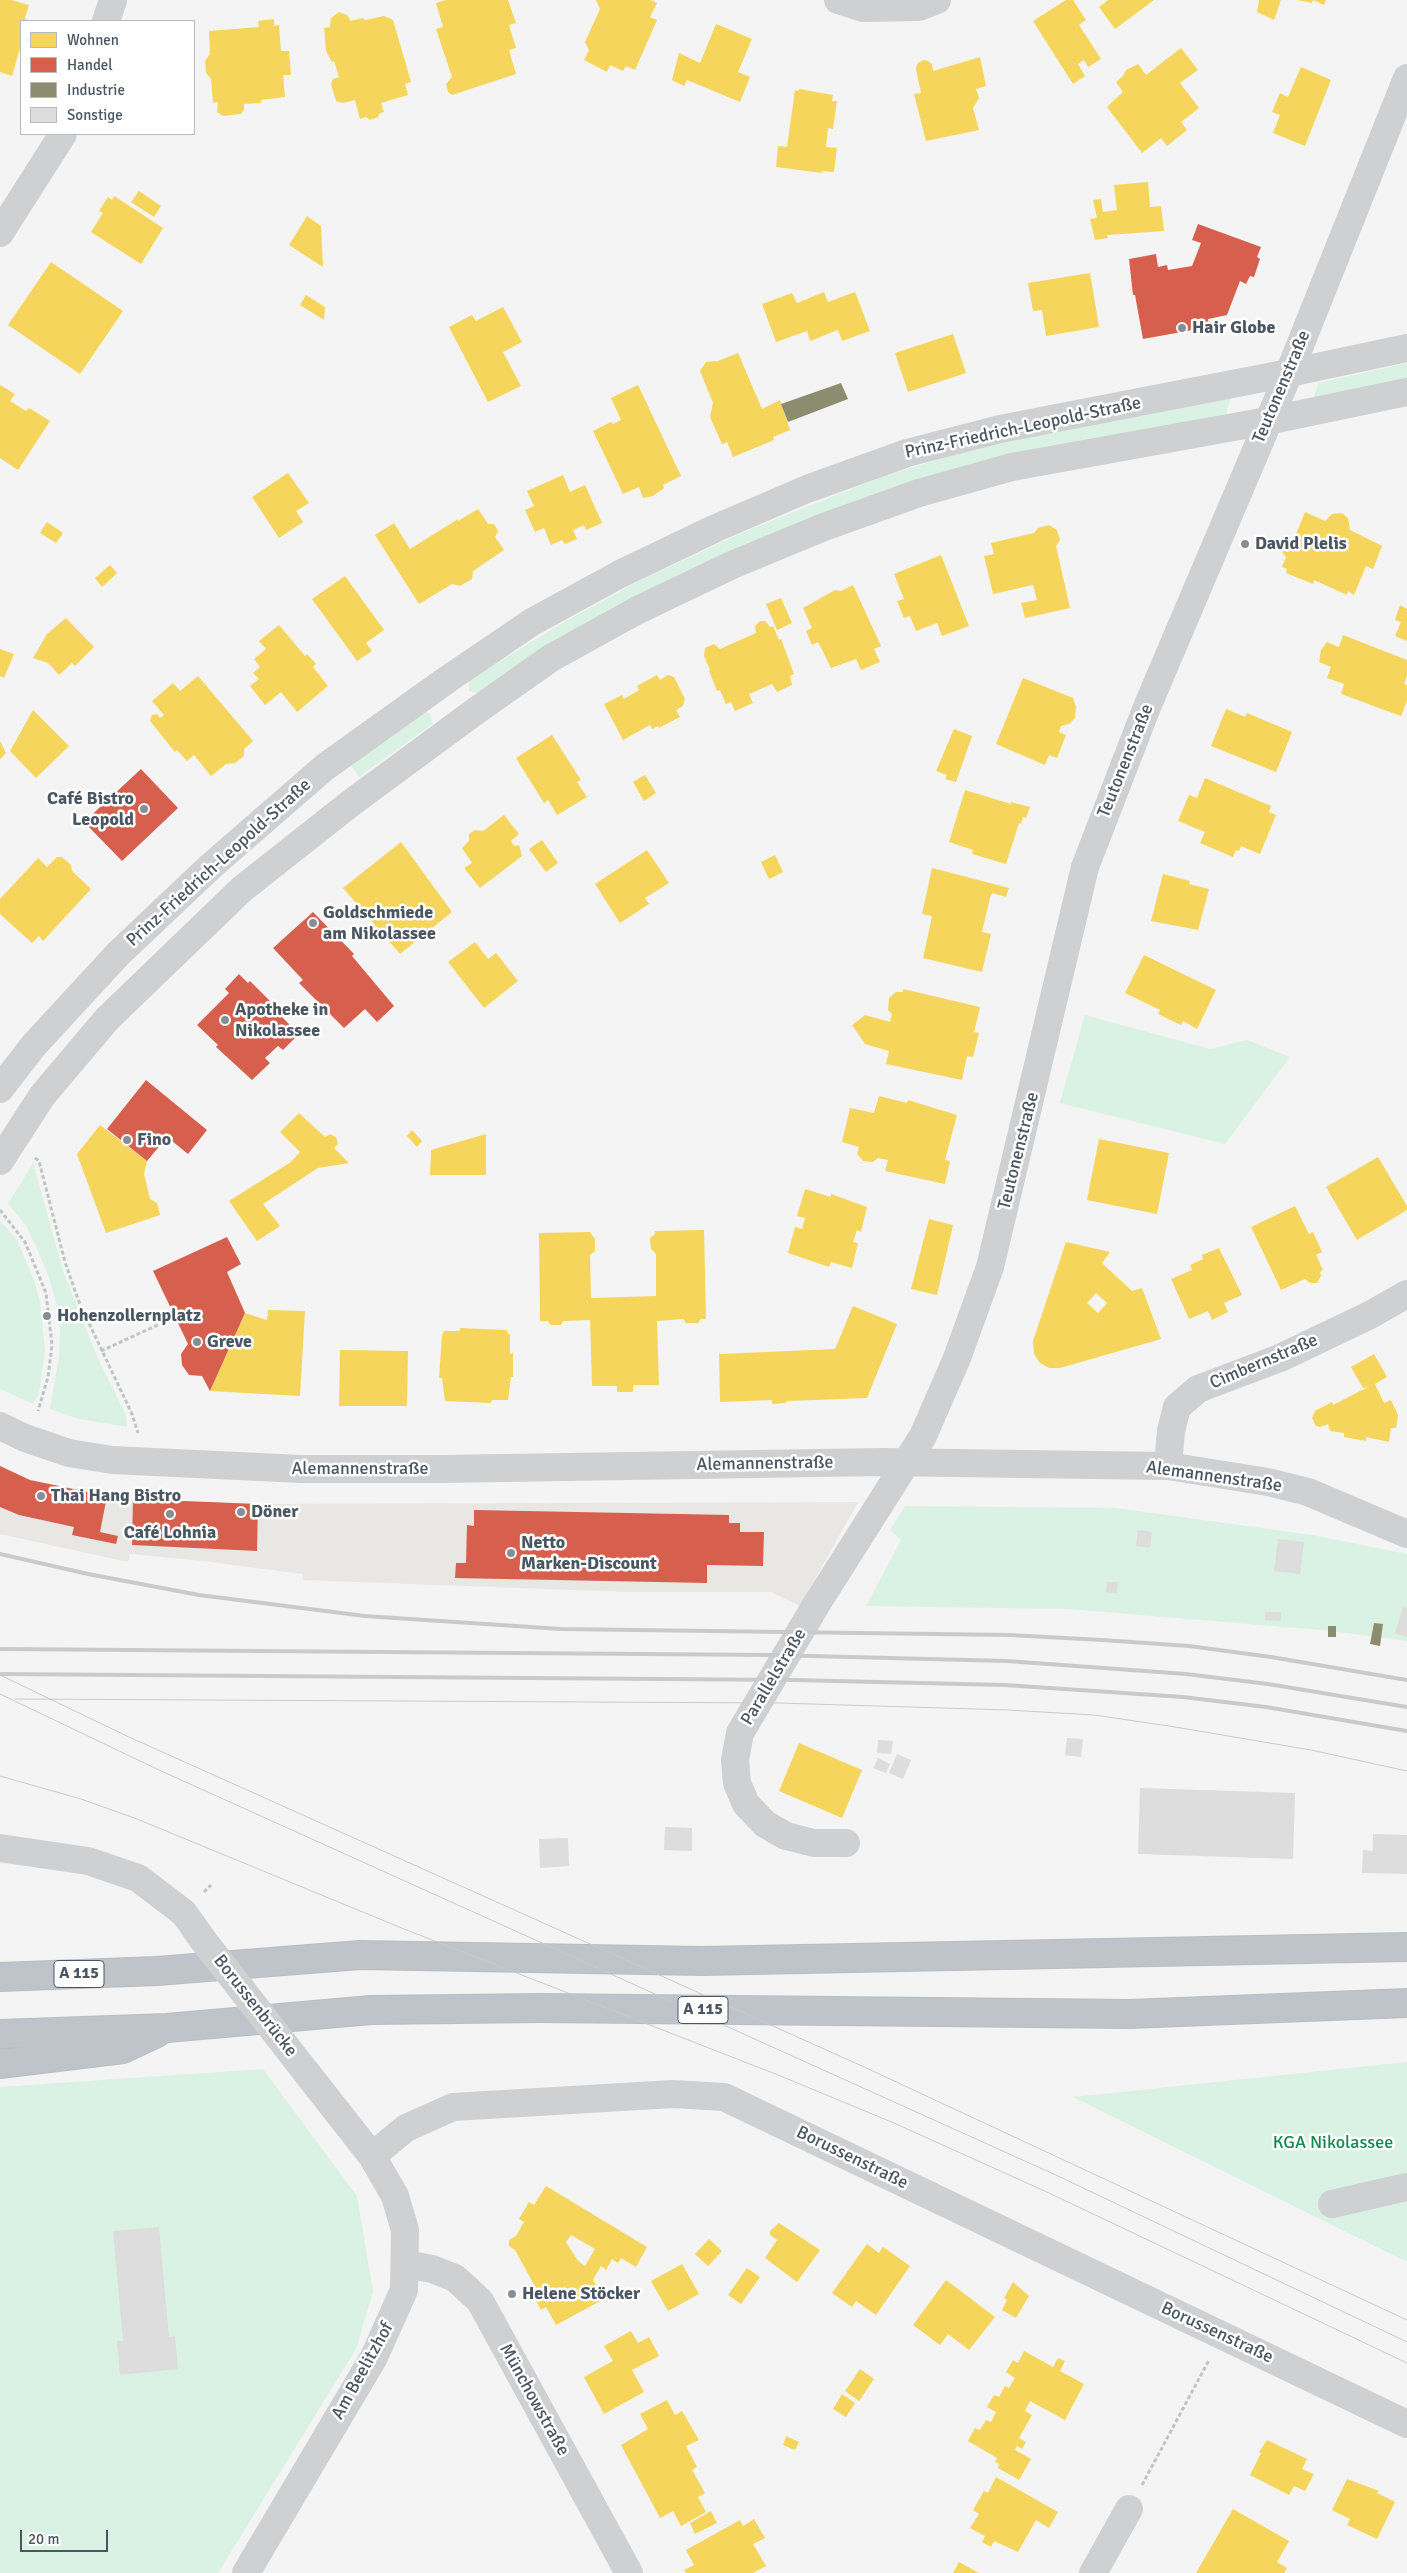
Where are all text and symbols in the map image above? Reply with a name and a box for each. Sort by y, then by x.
legend [20,20,195,135]
text: Wohnen [67,31,119,49]
text: Handel [67,56,113,74]
text: Industrie [67,81,125,99]
text: Sonstige [67,106,123,124]
place label: Hair Globe [1192,317,1275,339]
marker: Hair Globe [1176,322,1188,334]
street label: Teutonenstraße [1249,327,1315,447]
street label: Prinz-Friedrich-Leopold-Straße [903,392,1143,464]
place label: David Plelis [1255,533,1347,555]
marker: David Plelis [1239,538,1251,550]
street label: Teutonenstraße [1093,701,1159,821]
street label: Prinz-Friedrich-Leopold-Straße [122,774,316,952]
place label: Café Bistro Leopold [47,788,134,831]
marker: Café Bistro Leopold [138,803,150,815]
place label: Goldschmiede am Nikolassee [323,902,436,944]
marker: Goldschmiede am Nikolassee [307,917,319,929]
place label: Apotheke in Nikolassee [235,999,328,1042]
marker: Apotheke in Nikolassee [219,1014,231,1026]
street label: Teutonenstraße [994,1090,1044,1212]
place label: Fino [137,1129,171,1151]
marker: Fino [121,1134,133,1146]
place label: Hohenzollernplatz [57,1305,201,1327]
marker: Hohenzollernplatz [41,1310,53,1322]
street label: Cimbernstraße [1207,1330,1321,1394]
place label: Greve [207,1331,252,1353]
marker: Greve [191,1336,203,1348]
street label: Alemannenstraße [696,1452,834,1476]
street label: Alemannenstraße [1145,1457,1283,1497]
street label: Alemannenstraße [292,1458,428,1480]
place label: Thai Hang Bistro [51,1485,181,1507]
marker: Thai Hang Bistro [35,1490,47,1502]
place label: Döner [251,1501,298,1523]
marker: Döner [235,1506,247,1518]
marker: Café Lohnia [164,1508,176,1520]
place label: Café Lohnia [124,1522,216,1544]
place label: Netto Marken-Discount [521,1532,657,1575]
marker: Netto Marken-Discount [505,1547,517,1559]
street label: Parallelstraße [737,1625,811,1729]
street label: Borussenbrücke [209,1951,301,2061]
road number: A 115 [54,1960,104,1988]
road number: A 115 [678,1996,728,2024]
street label: Borussenstraße [793,2122,911,2194]
park label: KGA Nikolassee [1273,2132,1393,2154]
place label: Helene Stöcker [522,2283,640,2305]
marker: Helene Stöcker [506,2288,518,2300]
street label: Borussenstraße [1157,2298,1277,2368]
street label: Am Beelitzhof [327,2319,399,2423]
street label: Münchowstraße [494,2340,574,2460]
scale bar [22,2520,110,2552]
text: 20 m [28,2530,59,2548]

